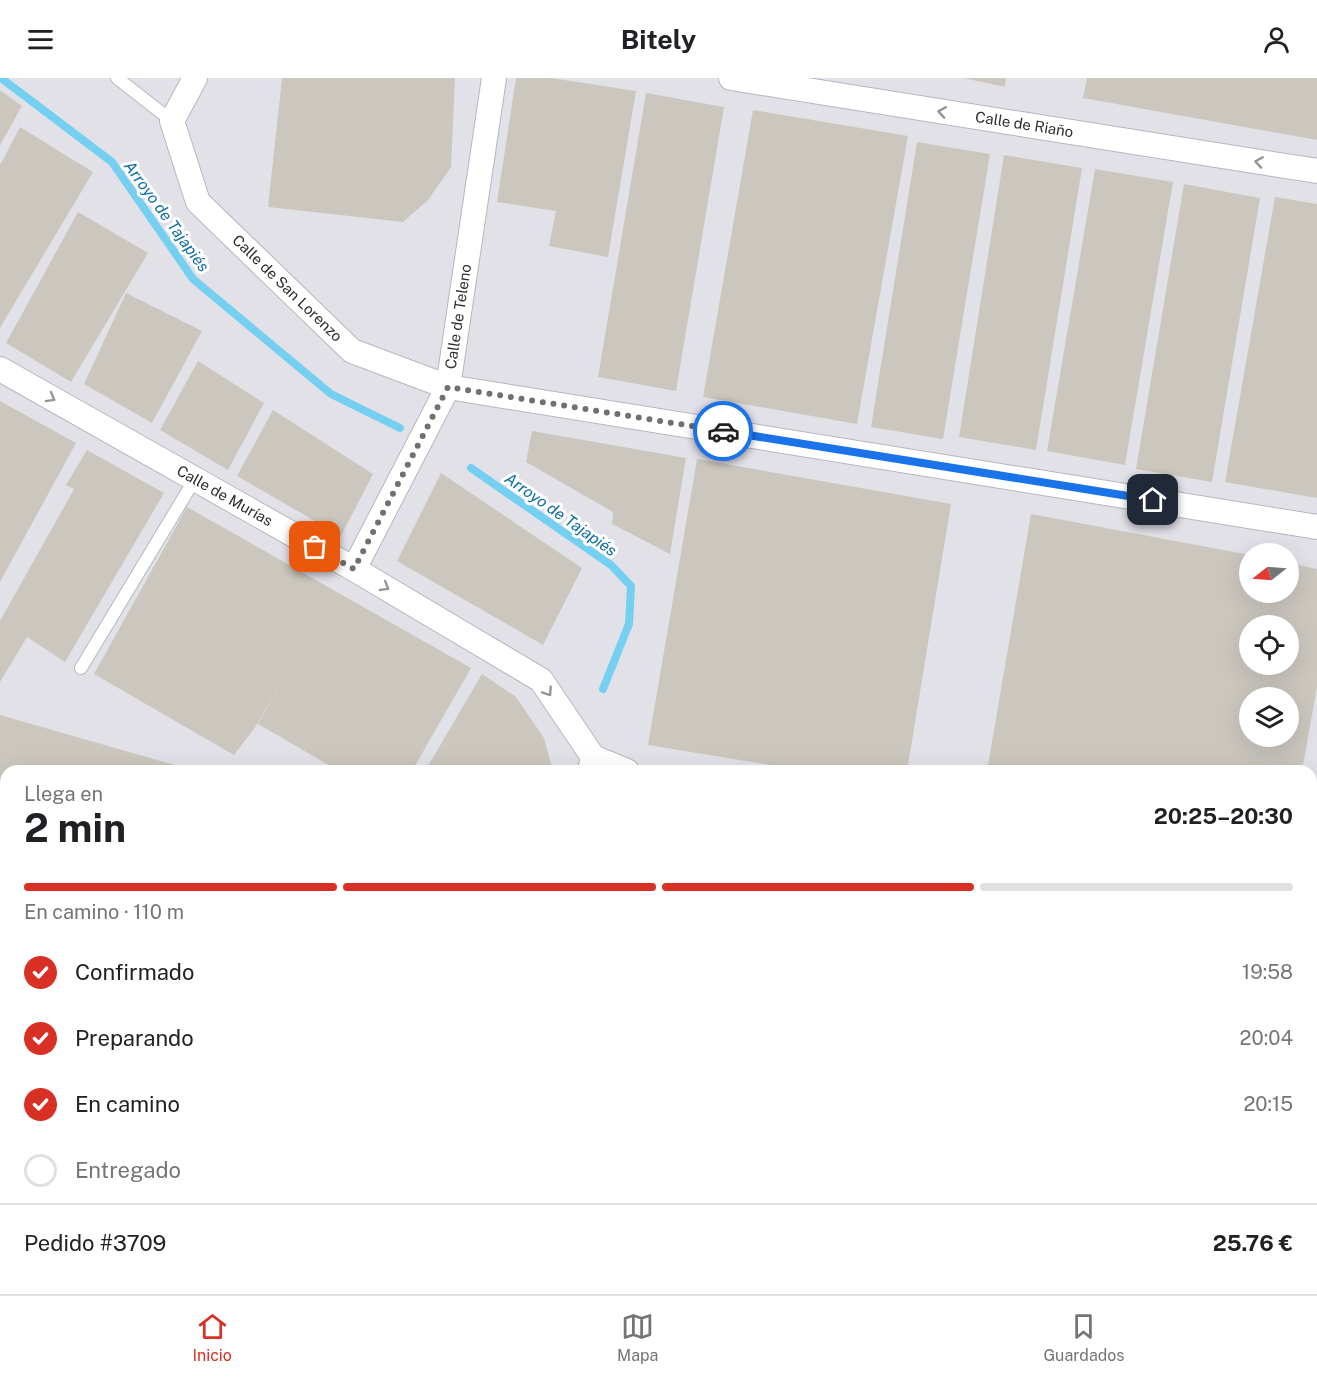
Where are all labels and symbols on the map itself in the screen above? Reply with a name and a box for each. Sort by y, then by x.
one-way arrow [938,106,947,118]
street label: Calle de Riaño [974,108,1075,140]
water label: Arroyo de Tajapiés [120,157,213,276]
one-way arrow [1255,157,1264,169]
street label: Calle de San Lorenzo [229,231,346,345]
street label: Calle de Teleno [442,263,474,370]
one-way arrow [45,391,55,402]
courier [693,401,753,461]
street label: Calle de Murías [174,462,276,529]
water label: Arroyo de Tajapiés [501,469,620,560]
pin [1127,474,1178,525]
pin [289,521,340,572]
north arrow [1239,543,1299,603]
one-way arrow [379,580,389,592]
one-way arrow [541,685,552,696]

